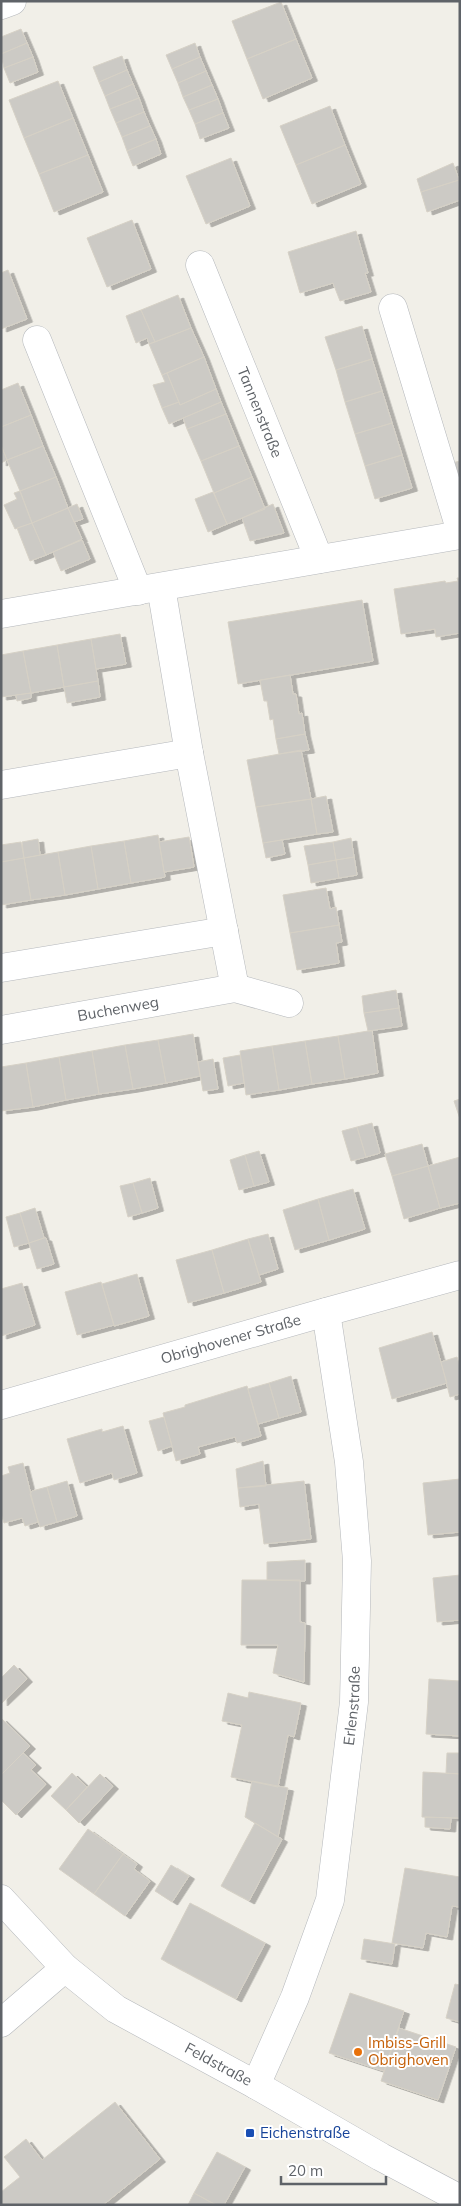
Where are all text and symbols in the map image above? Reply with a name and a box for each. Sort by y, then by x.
street label: Tannenstraße [233,364,287,460]
street label: Buchenweg [76,992,160,1025]
street label: Obrighovener Straße [158,1310,303,1368]
street label: Erlenstraße [339,1666,364,1746]
place label: Imbiss-Grill Obrighoven [368,2033,449,2069]
street label: Feldstraße [182,2038,255,2090]
marker: Imbiss-Grill Obrighoven [352,2046,364,2058]
place label: Eichenstraße [260,2123,350,2142]
marker: Eichenstraße [244,2127,256,2139]
scale bar [281,2154,386,2186]
text: 20 m [288,2161,323,2180]

